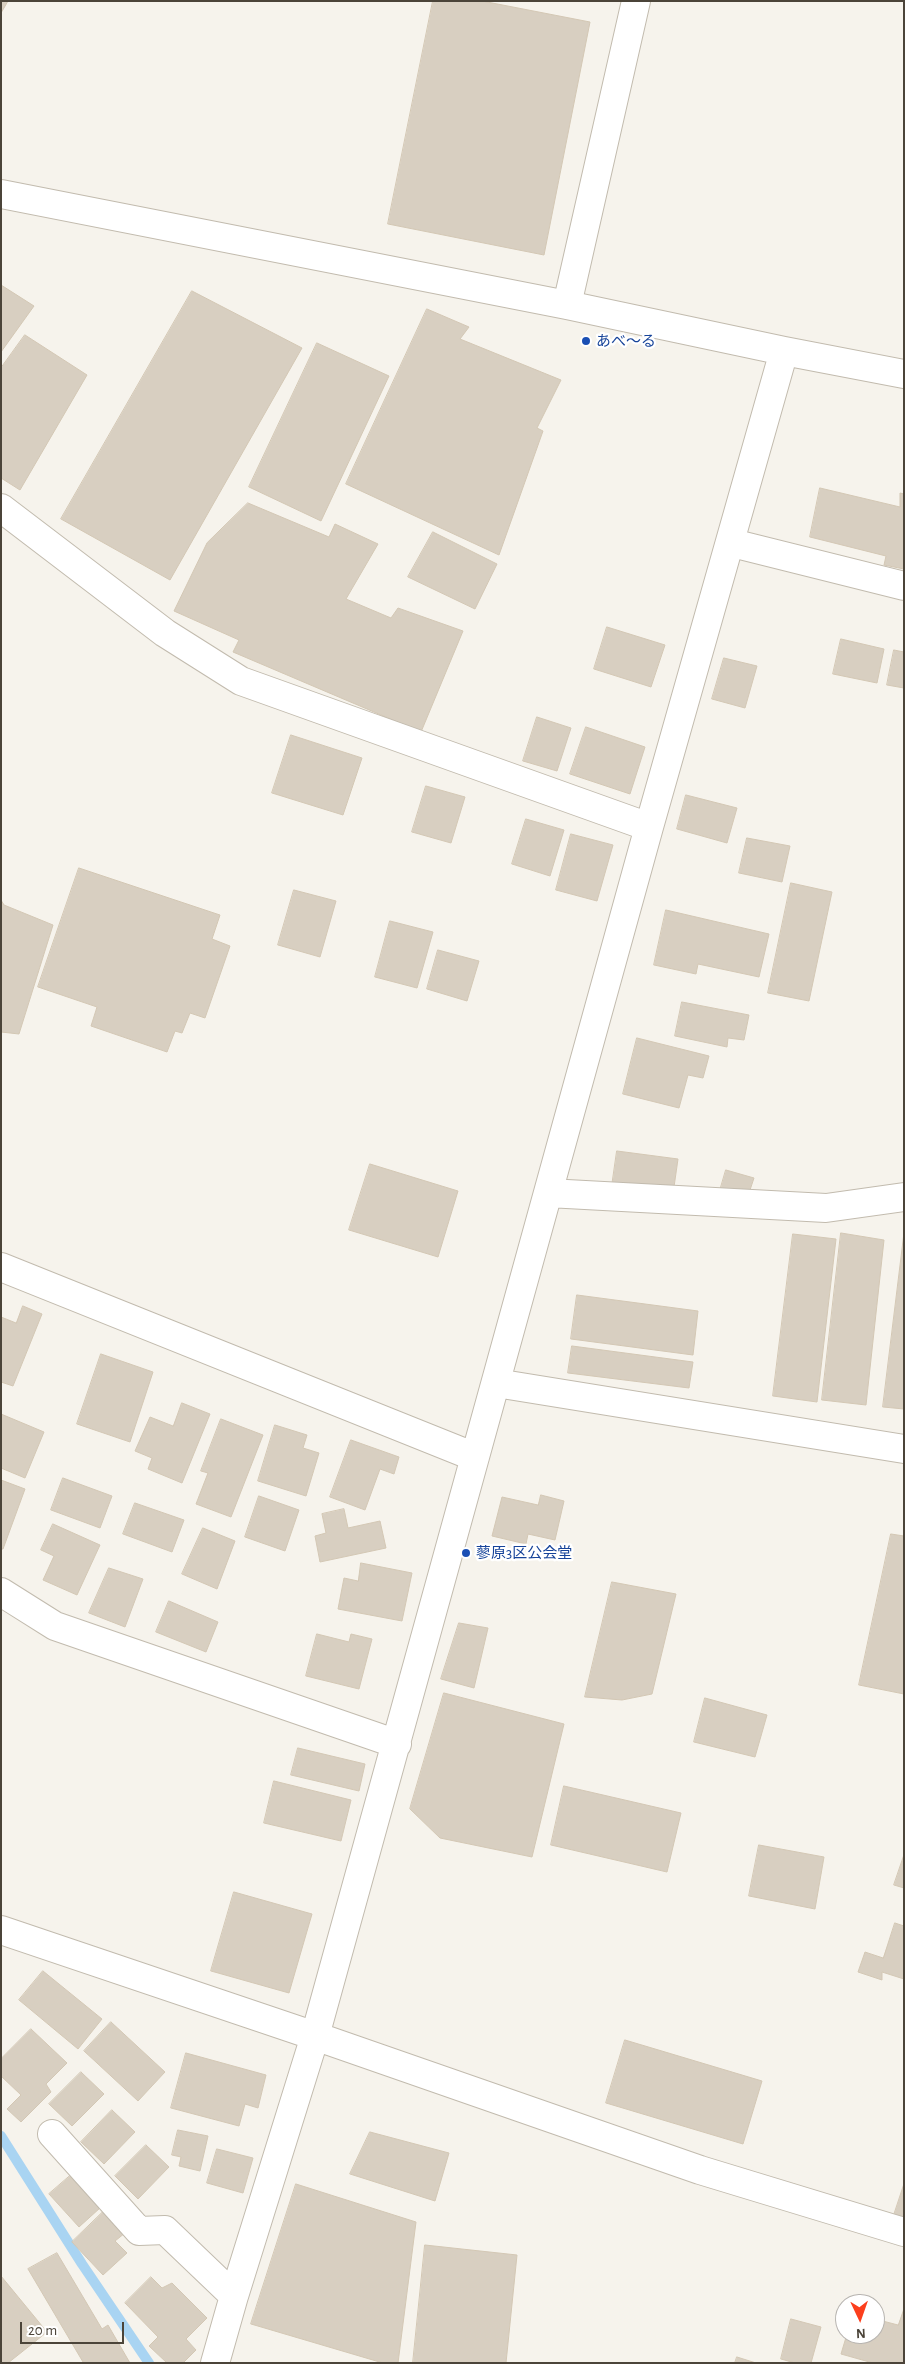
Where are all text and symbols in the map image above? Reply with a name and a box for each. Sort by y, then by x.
place label: あべ〜る [596,332,656,350]
marker: あべ〜る [580,335,592,347]
place label: 蓼原3区公会堂 [476,1544,572,1562]
marker: 蓼原3区公会堂 [460,1547,472,1559]
north arrow [835,2294,885,2344]
scale bar [22,2312,126,2344]
text: 20 m [28,2323,57,2338]
text: N [856,2326,866,2340]

